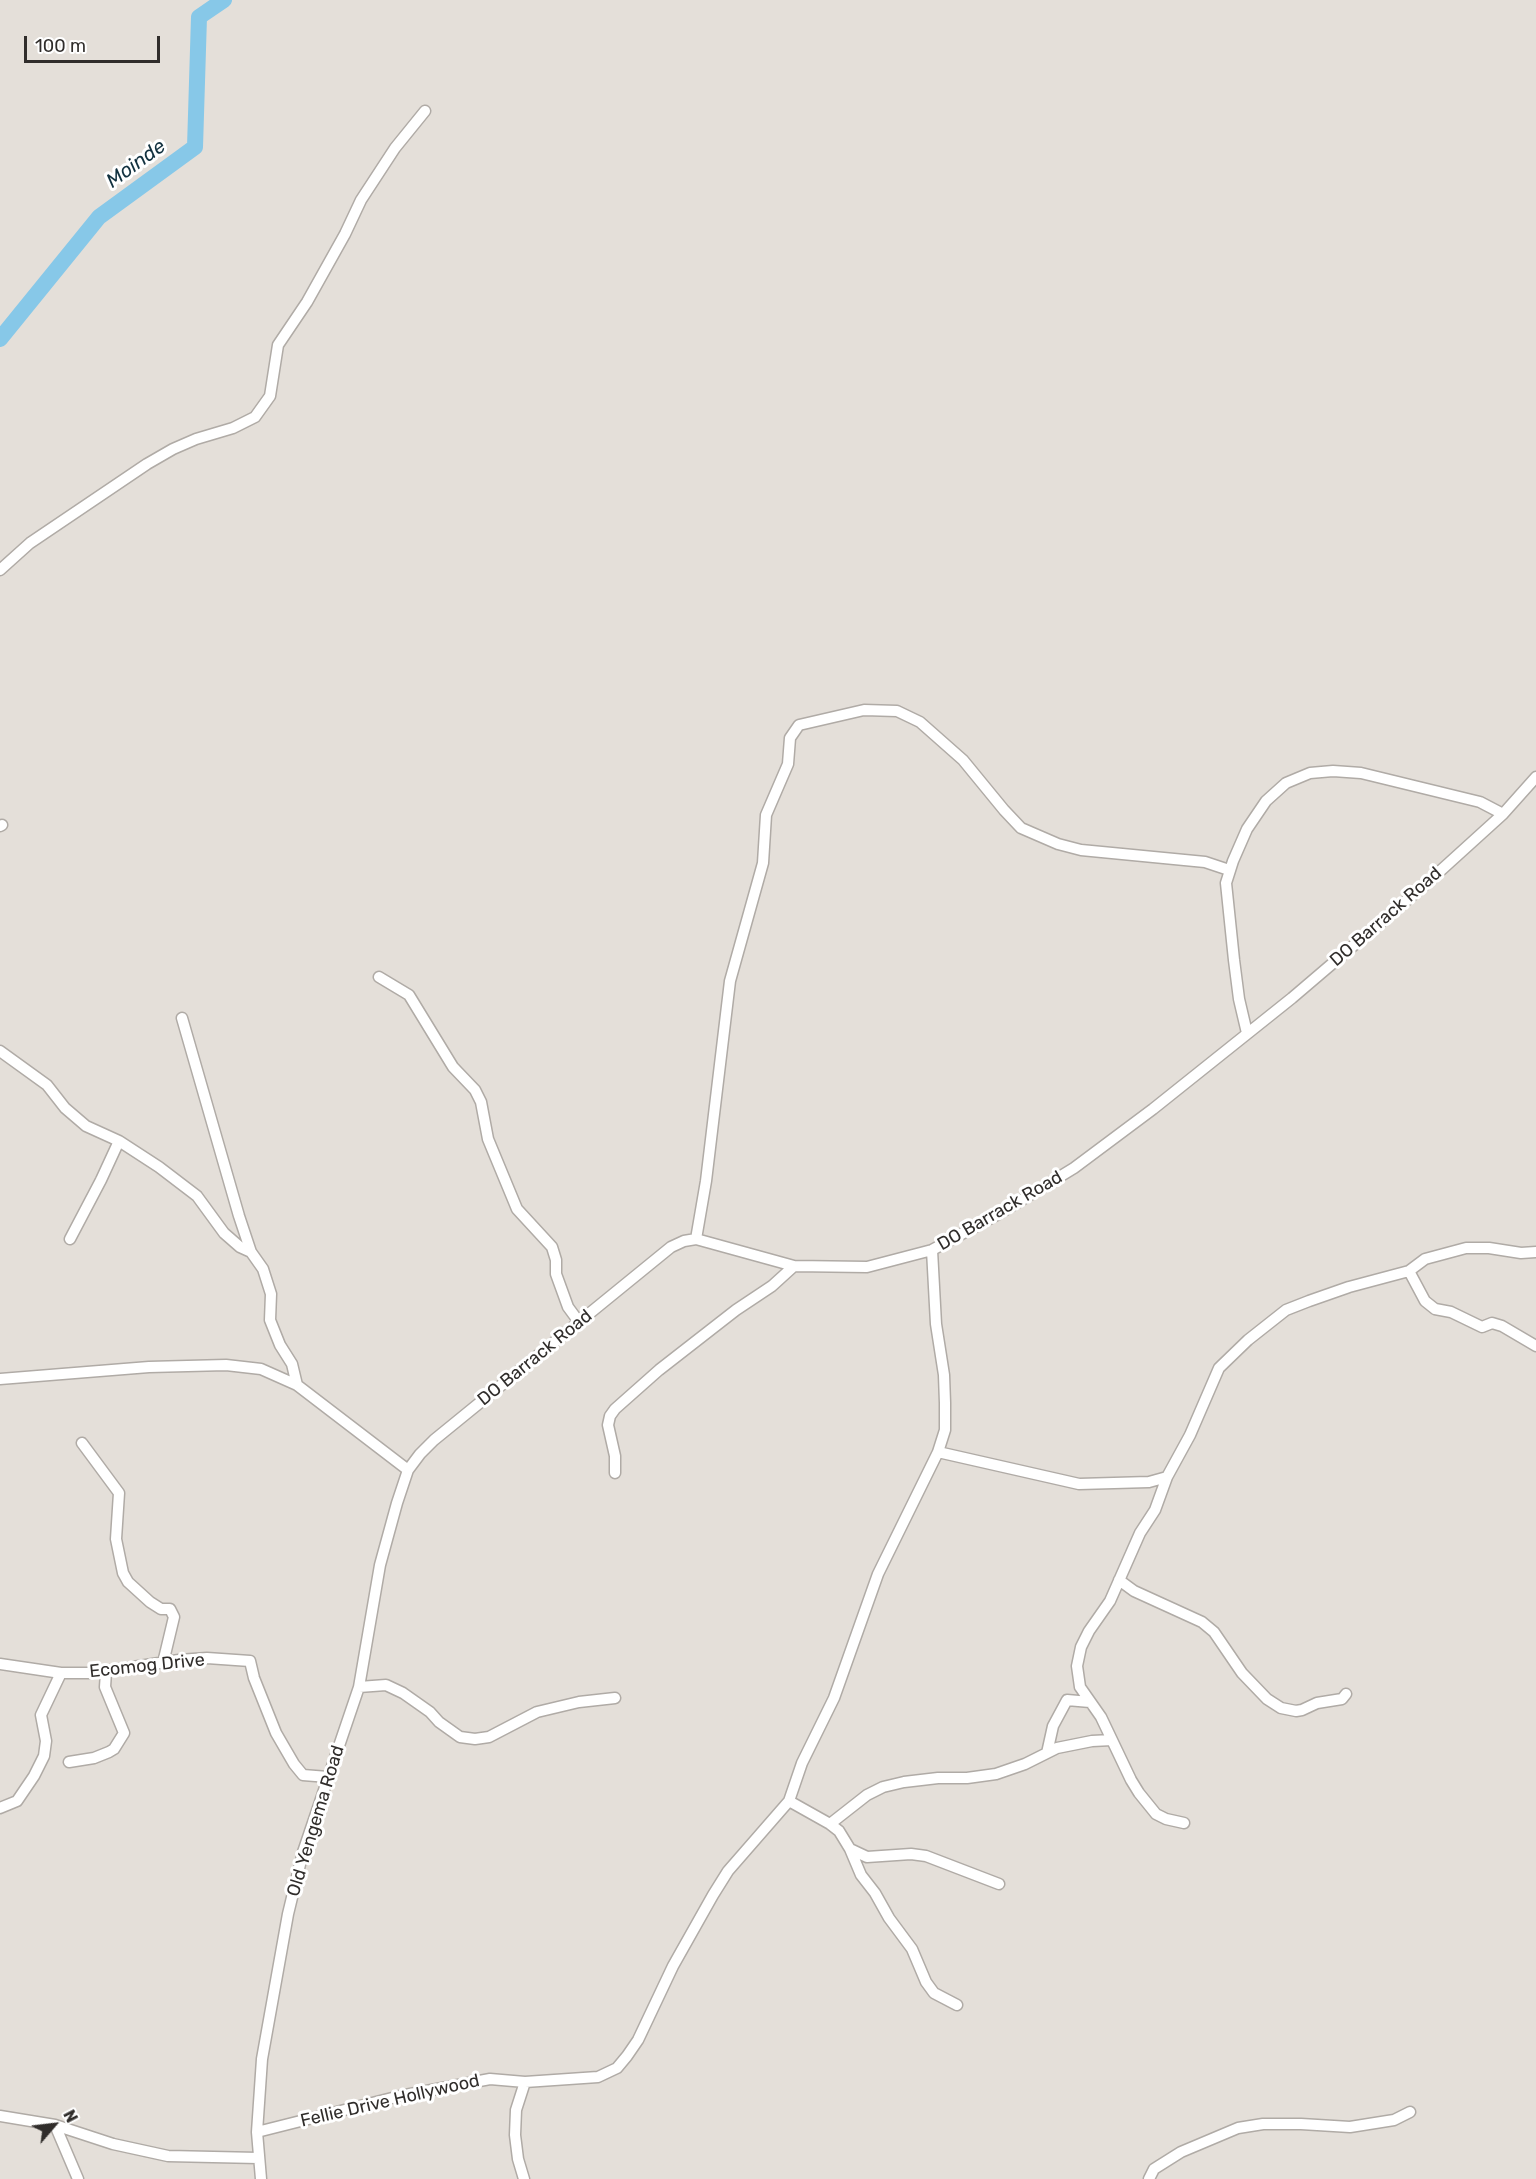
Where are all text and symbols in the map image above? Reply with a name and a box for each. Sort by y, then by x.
scale bar [27,24,164,62]
text: 100 m [35,35,86,57]
water label: Moinde [102,134,170,194]
street label: DO Barrack Road [1326,863,1446,971]
street label: DO Barrack Road [934,1166,1066,1256]
street label: DO Barrack Road [474,1305,596,1411]
street label: Ecomog Drive [88,1649,206,1683]
street label: Old Yengema Road [283,1743,349,1899]
street label: Fellie Drive Hollywood [298,2070,482,2132]
north arrow [24,2095,84,2155]
text: N [59,2107,81,2126]

